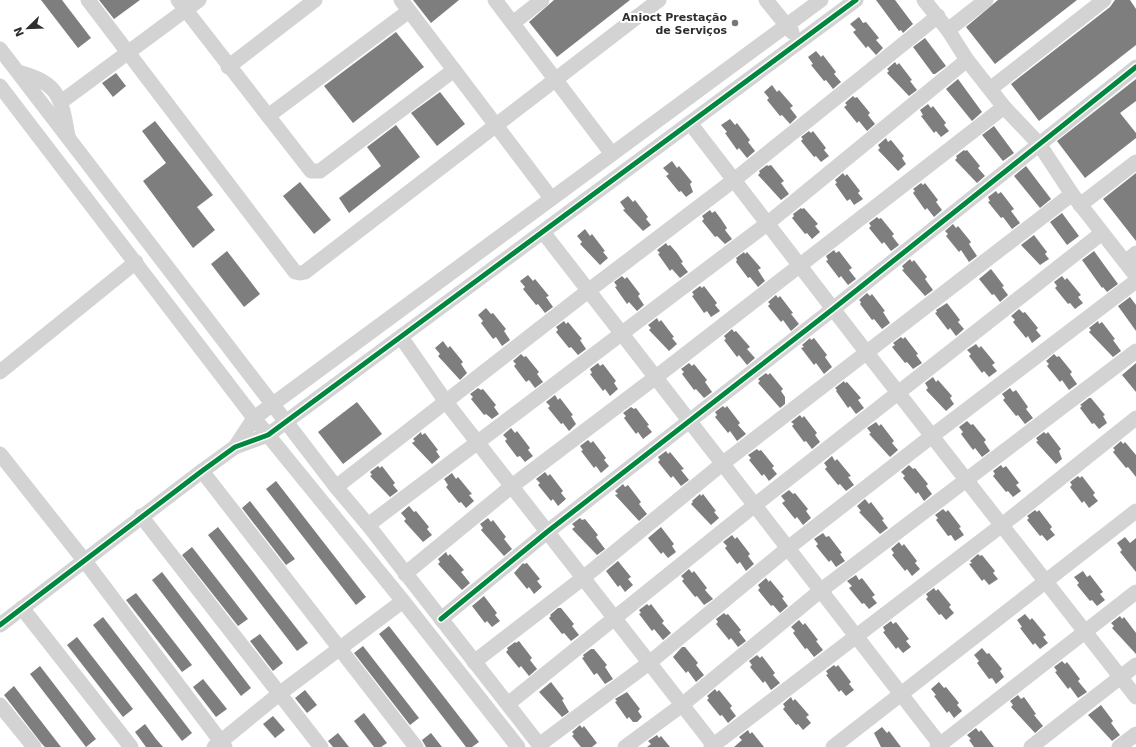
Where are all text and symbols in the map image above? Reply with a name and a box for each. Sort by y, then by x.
north arrow [8,8,48,48]
place label: Anioct Prestação de Serviços [622,11,727,37]
marker: Anioct Prestação de Serviços [730,18,740,28]
text: N [11,25,27,38]

